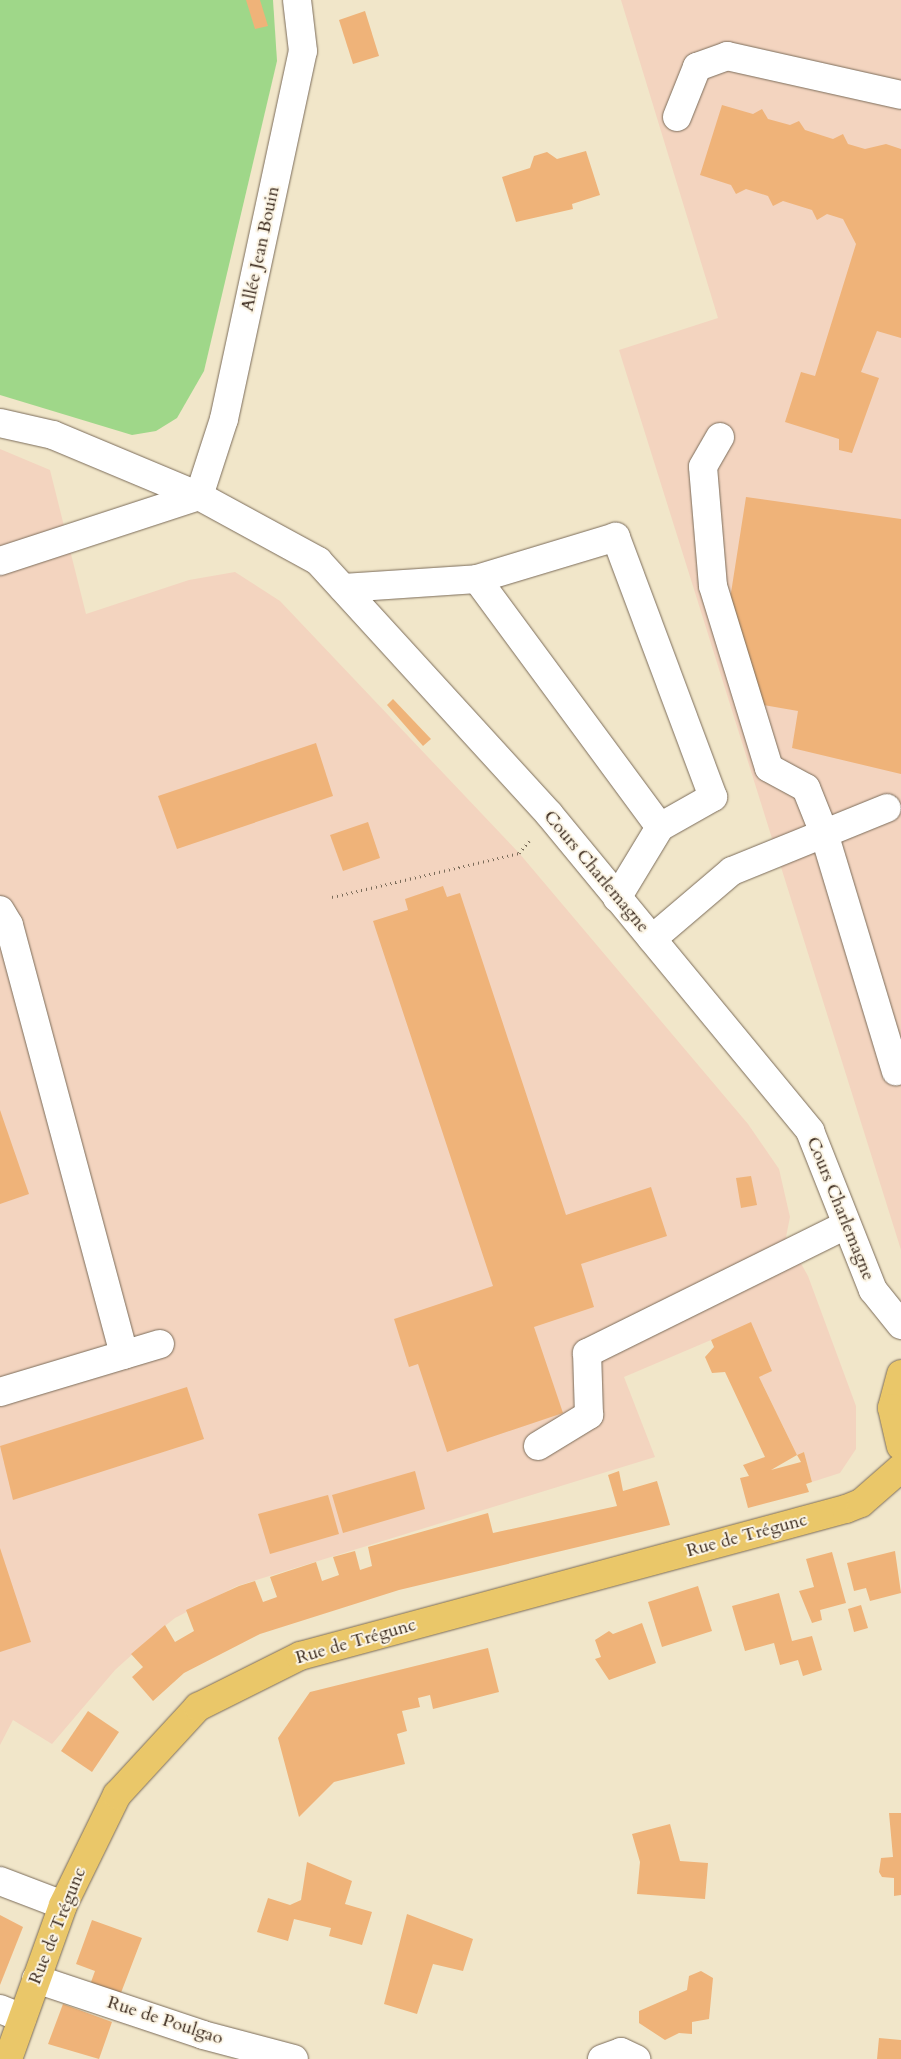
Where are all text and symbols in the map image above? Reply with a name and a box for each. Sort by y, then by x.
street label: Allée Jean Bouin [237,184,285,314]
street label: Cours Charlemagne [539,806,653,938]
street label: Cours Charlemagne [801,1134,879,1284]
street label: Rue de Trégunc [684,1509,810,1563]
street label: Rue de Trégunc [293,1614,419,1670]
street label: Rue de Trégunc [25,1864,91,1988]
street label: Rue de Poulgao [104,1992,226,2050]

